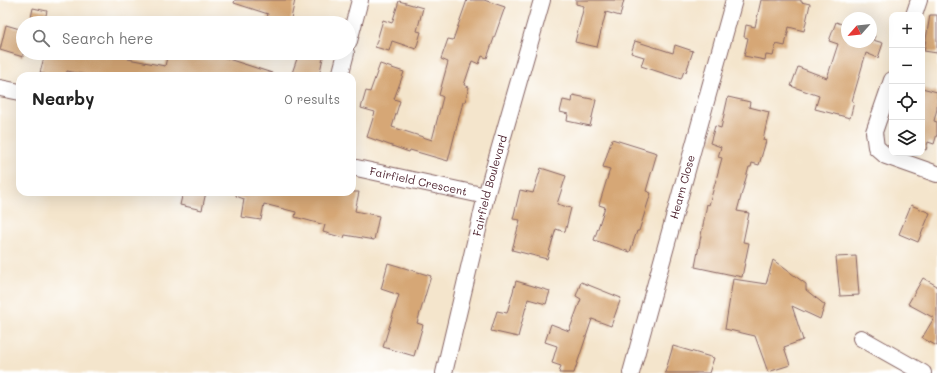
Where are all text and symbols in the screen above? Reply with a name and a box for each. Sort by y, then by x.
north arrow [841,12,877,48]
map controls [889,12,925,156]
button: + [889,12,925,48]
search box [16,16,356,60]
icon: search [30,27,52,49]
text: Search here [62,28,153,48]
button: − [889,48,925,84]
button: locate [889,84,925,120]
text: Nearby [32,87,94,109]
text: 0 results [285,90,340,107]
button: layers [889,120,925,156]
street label: Fairfield Boulevard [469,133,510,237]
street label: Hearn Close [666,153,698,221]
street label: Fairfield Crescent [368,163,469,199]

